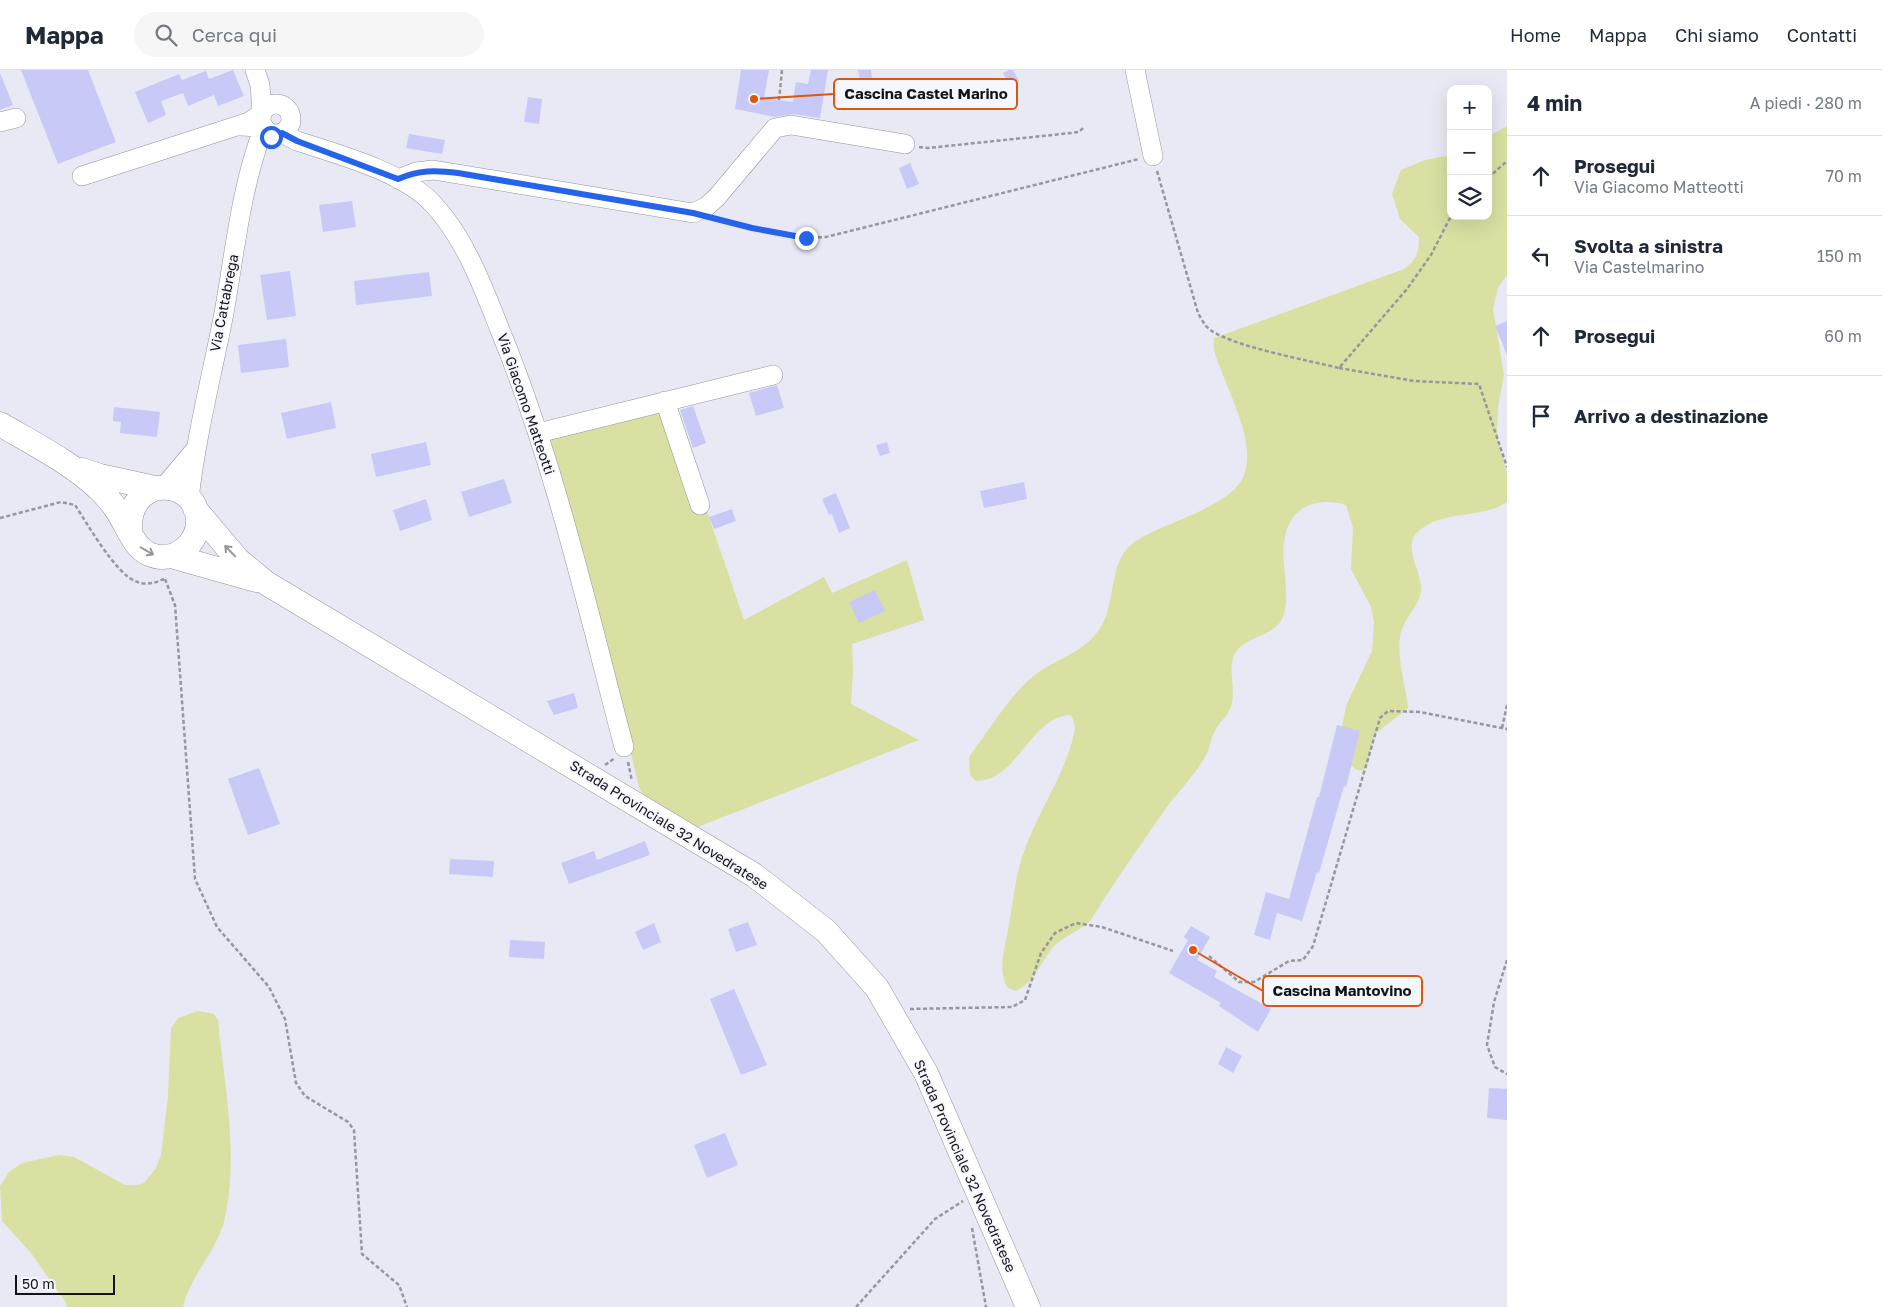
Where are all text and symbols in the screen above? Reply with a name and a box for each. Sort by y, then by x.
search box [134,12,484,57]
text: Mappa [25,20,104,49]
icon: search [152,21,180,49]
text: Cerca qui [192,23,277,46]
text: Home [1510,24,1561,46]
text: Mappa [1589,24,1647,46]
text: Chi siamo [1675,24,1759,46]
text: Contatti [1787,24,1857,46]
callout: Cascina Castel Marino [834,79,1017,109]
text: Cascina Castel Marino [844,84,1008,102]
map controls [1447,85,1492,220]
button: + [1447,85,1492,130]
text: 4 min [1527,90,1582,116]
text: A piedi · 280 m [1750,93,1862,113]
route start [260,126,283,149]
button: − [1447,130,1492,175]
text: Prosegui [1574,154,1655,177]
icon: ahead [1527,162,1555,190]
text: 70 m [1825,166,1862,186]
button: layers [1447,175,1492,220]
text: Via Giacomo Matteotti [1574,177,1744,197]
route end [795,227,818,250]
text: Svolta a sinistra [1574,234,1723,257]
icon: left [1527,242,1555,270]
text: 150 m [1817,246,1862,266]
street label: Via Cattabrega [206,253,241,353]
text: Via Castelmarino [1574,257,1704,277]
icon: ahead [1527,322,1555,350]
text: Prosegui [1574,324,1655,347]
text: 60 m [1824,326,1862,346]
street label: Via Giacomo Matteotti [494,331,559,477]
icon: arrive [1527,402,1555,430]
text: Arrivo a destinazione [1574,404,1768,427]
one-way arrow [224,545,236,558]
one-way arrow [139,546,154,556]
street label: Strada Provinciale 32 Novedratese [567,756,772,893]
callout: Cascina Mantovino [1263,976,1422,1006]
text: Cascina Mantovino [1272,981,1412,999]
street label: Strada Provinciale 32 Novedratese [911,1057,1020,1275]
scale bar [15,1272,115,1295]
text: 50 m [22,1275,55,1292]

